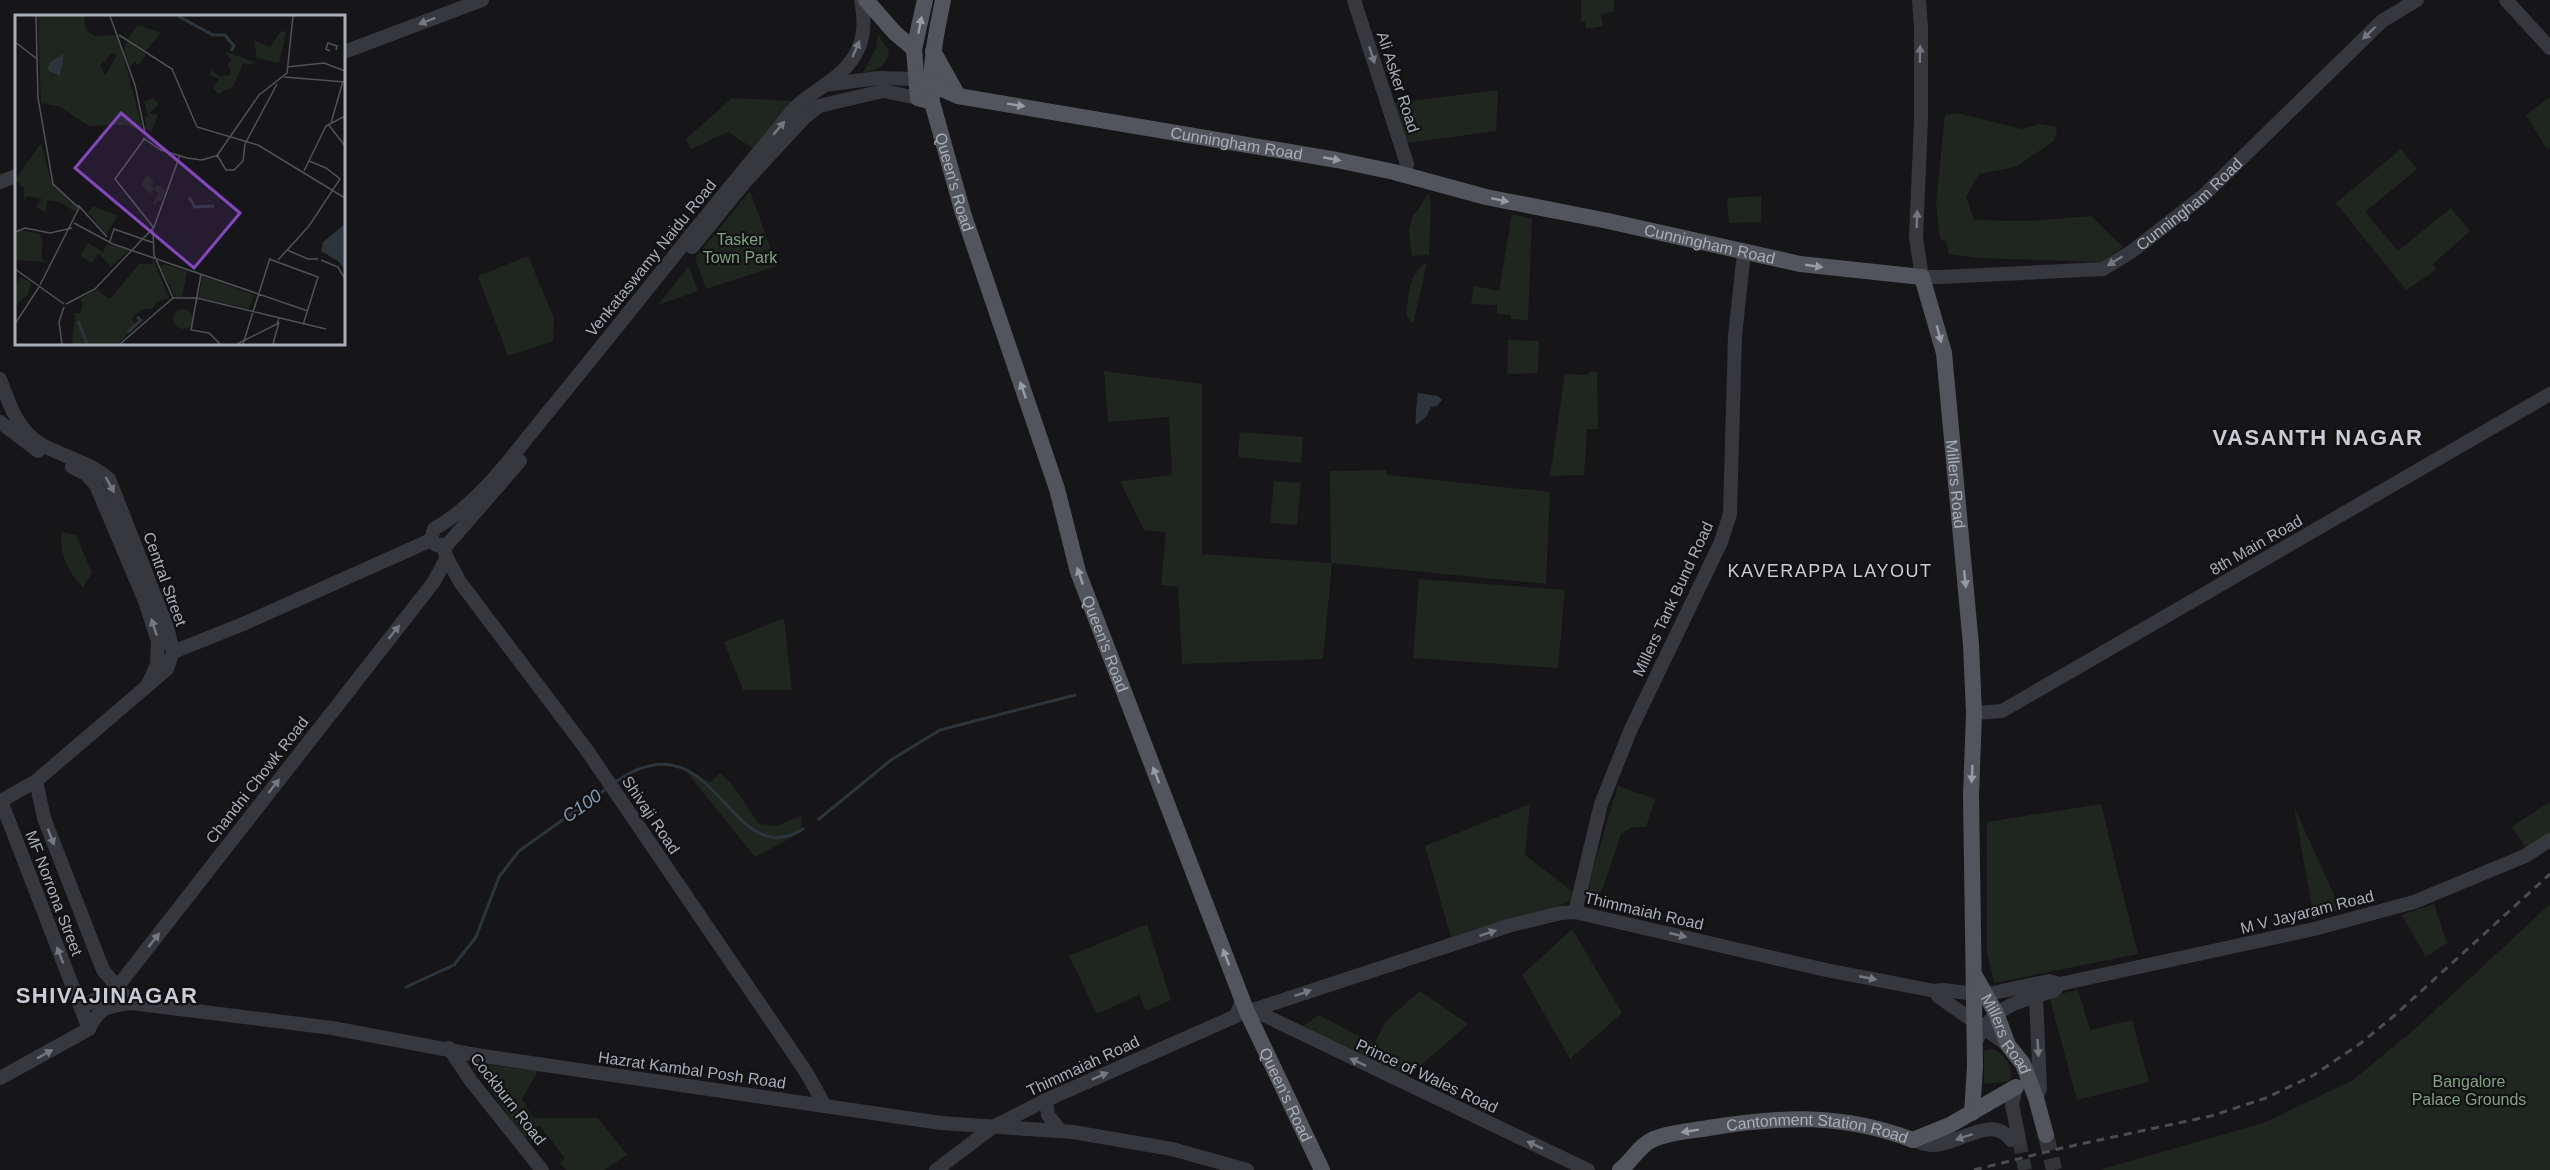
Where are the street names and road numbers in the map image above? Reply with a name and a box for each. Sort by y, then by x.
street label: Ali Asker Road [1374,29,1422,135]
street label: Cunningham Road [1169,124,1304,163]
street label: Queen's Road [932,131,977,233]
street label: Cunningham Road [2133,154,2245,253]
street label: Venkataswamy Naidu Road [583,176,719,340]
street label: Cunningham Road [1643,221,1777,267]
street label: Millers Road [1944,439,1969,529]
street label: 8th Main Road [2207,512,2305,578]
street label: Millers Tank Bund Road [1630,519,1716,679]
street label: Central Street [140,530,190,629]
street label: Queen's Road [1079,593,1132,694]
street label: Chandni Chowk Road [202,713,312,847]
street label: Shivaji Road [619,773,683,857]
street label: MF Norrona Street [22,828,86,958]
street label: M V Jayaram Road [2239,887,2375,937]
street label: Thimmaiah Road [1583,889,1705,933]
street label: Millers Road [1978,991,2034,1076]
street label: Thimmaiah Road [1024,1033,1142,1099]
street label: Prince of Wales Road [1354,1036,1500,1116]
street label: Queen's Road [1257,1045,1316,1144]
street label: Hazrat Kambal Posh Road [597,1048,787,1092]
street label: Cockburn Road [467,1050,549,1148]
street label: Cantonment Station Road [1725,1111,1910,1146]

